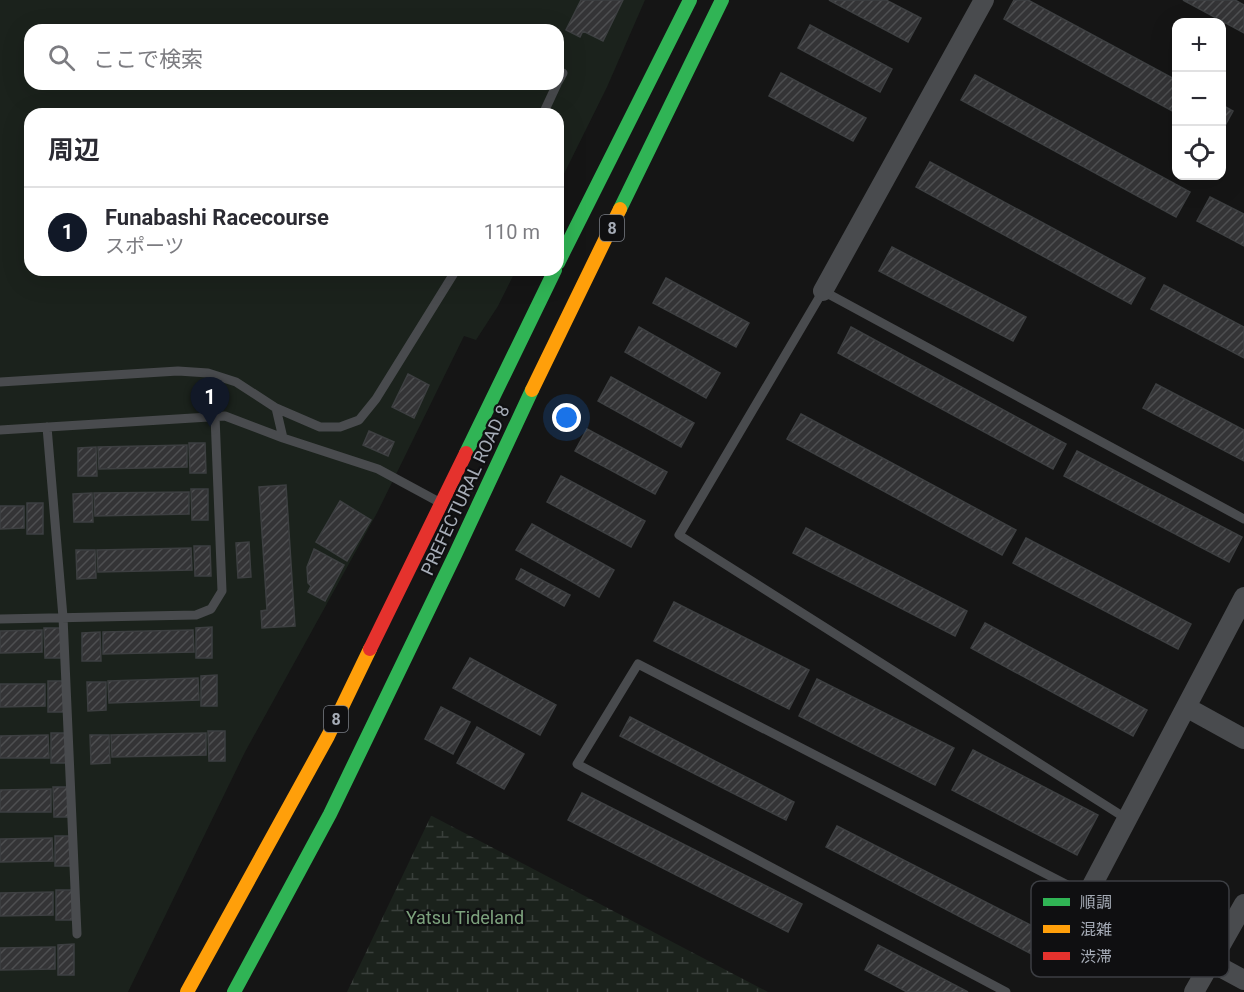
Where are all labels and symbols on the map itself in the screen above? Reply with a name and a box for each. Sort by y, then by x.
road number: 8 [600,215,624,241]
pin: 1 [190,378,230,427]
street label: PREFECTURAL ROAD 8 [416,402,514,578]
your location [552,403,581,432]
road number: 8 [324,706,348,732]
legend [1031,881,1229,977]
text: 順調 [1080,893,1112,912]
park label: Yatsu Tideland [406,907,524,928]
text: 混雑 [1080,920,1112,939]
text: 渋滞 [1080,947,1112,966]

